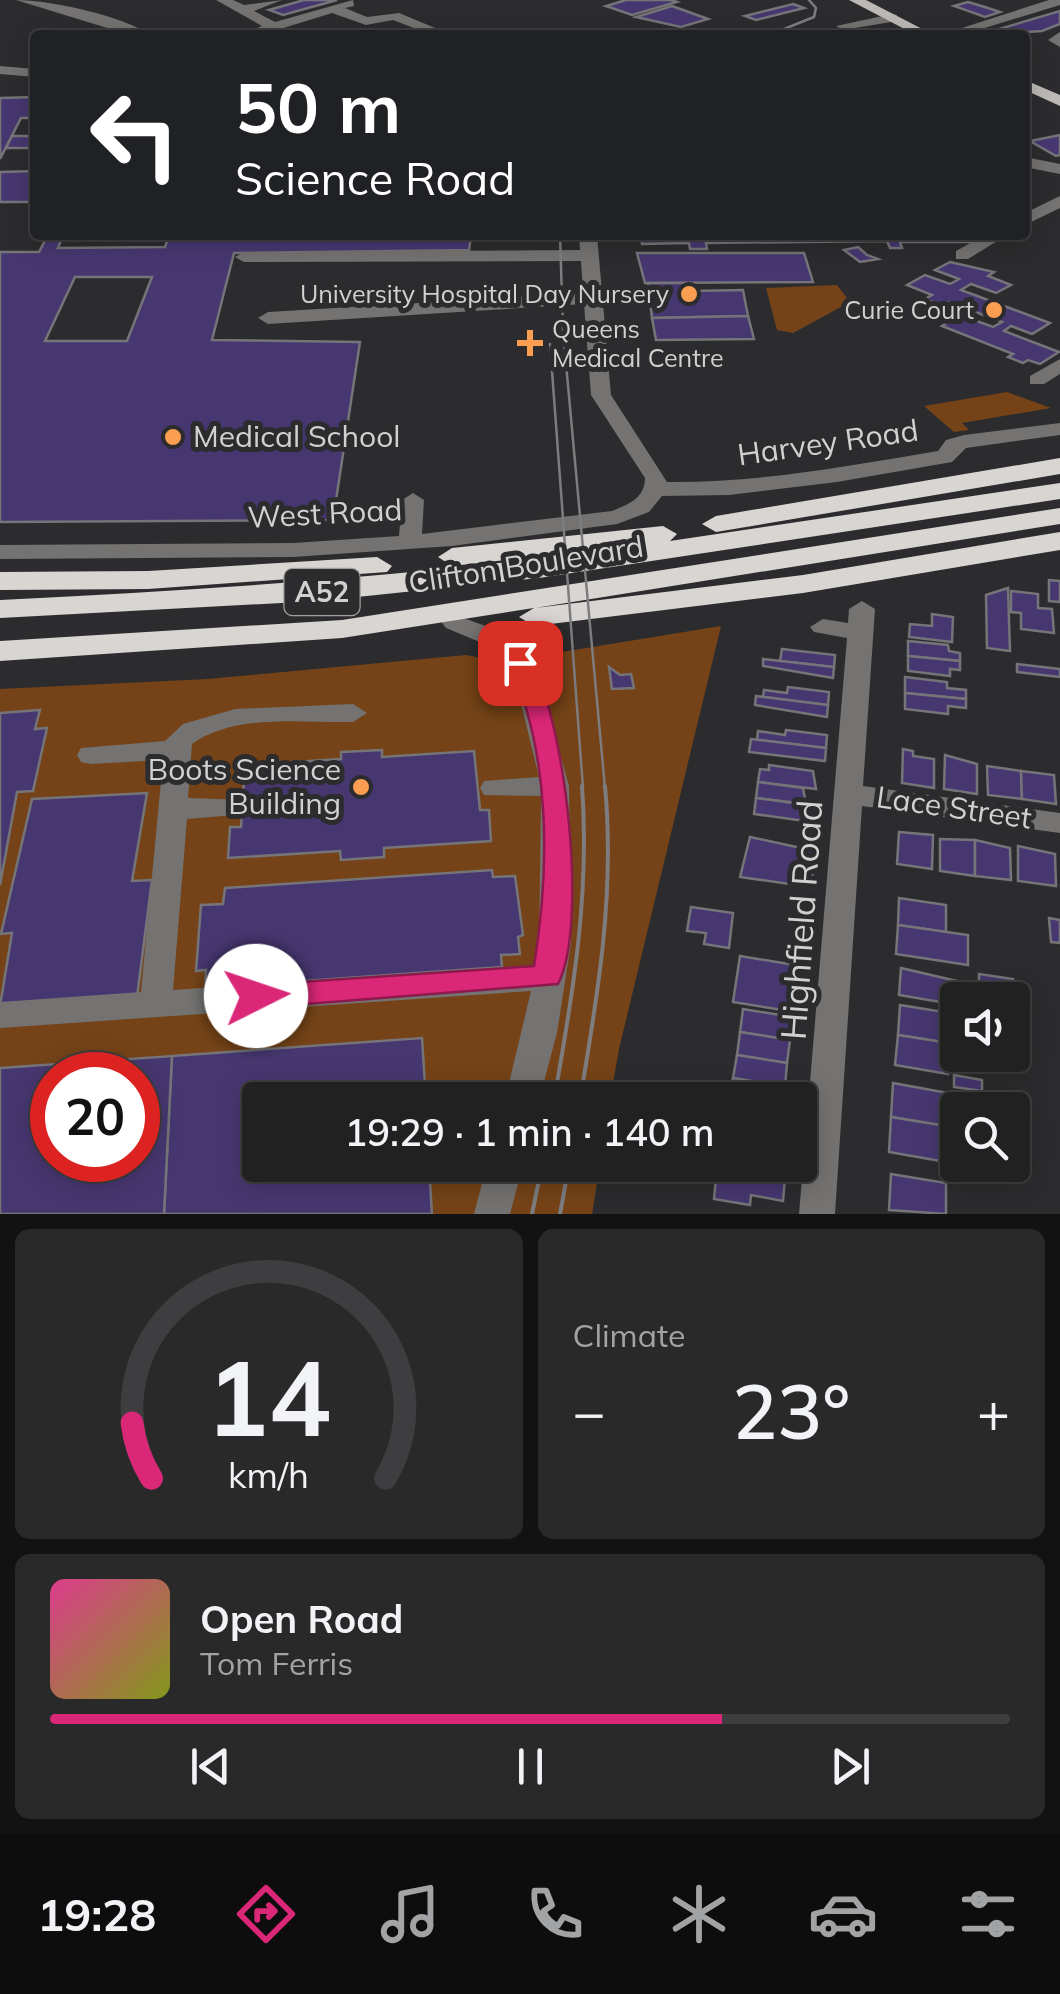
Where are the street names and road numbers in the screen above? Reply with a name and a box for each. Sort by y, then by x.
street label: Harvey Road [735,411,921,473]
street label: West Road [247,490,403,536]
street label: Clifton Boulevard [406,527,646,601]
road number: A52 [284,569,360,615]
street label: Lace Street [874,777,1034,837]
street label: Highfield Road [771,799,831,1041]

